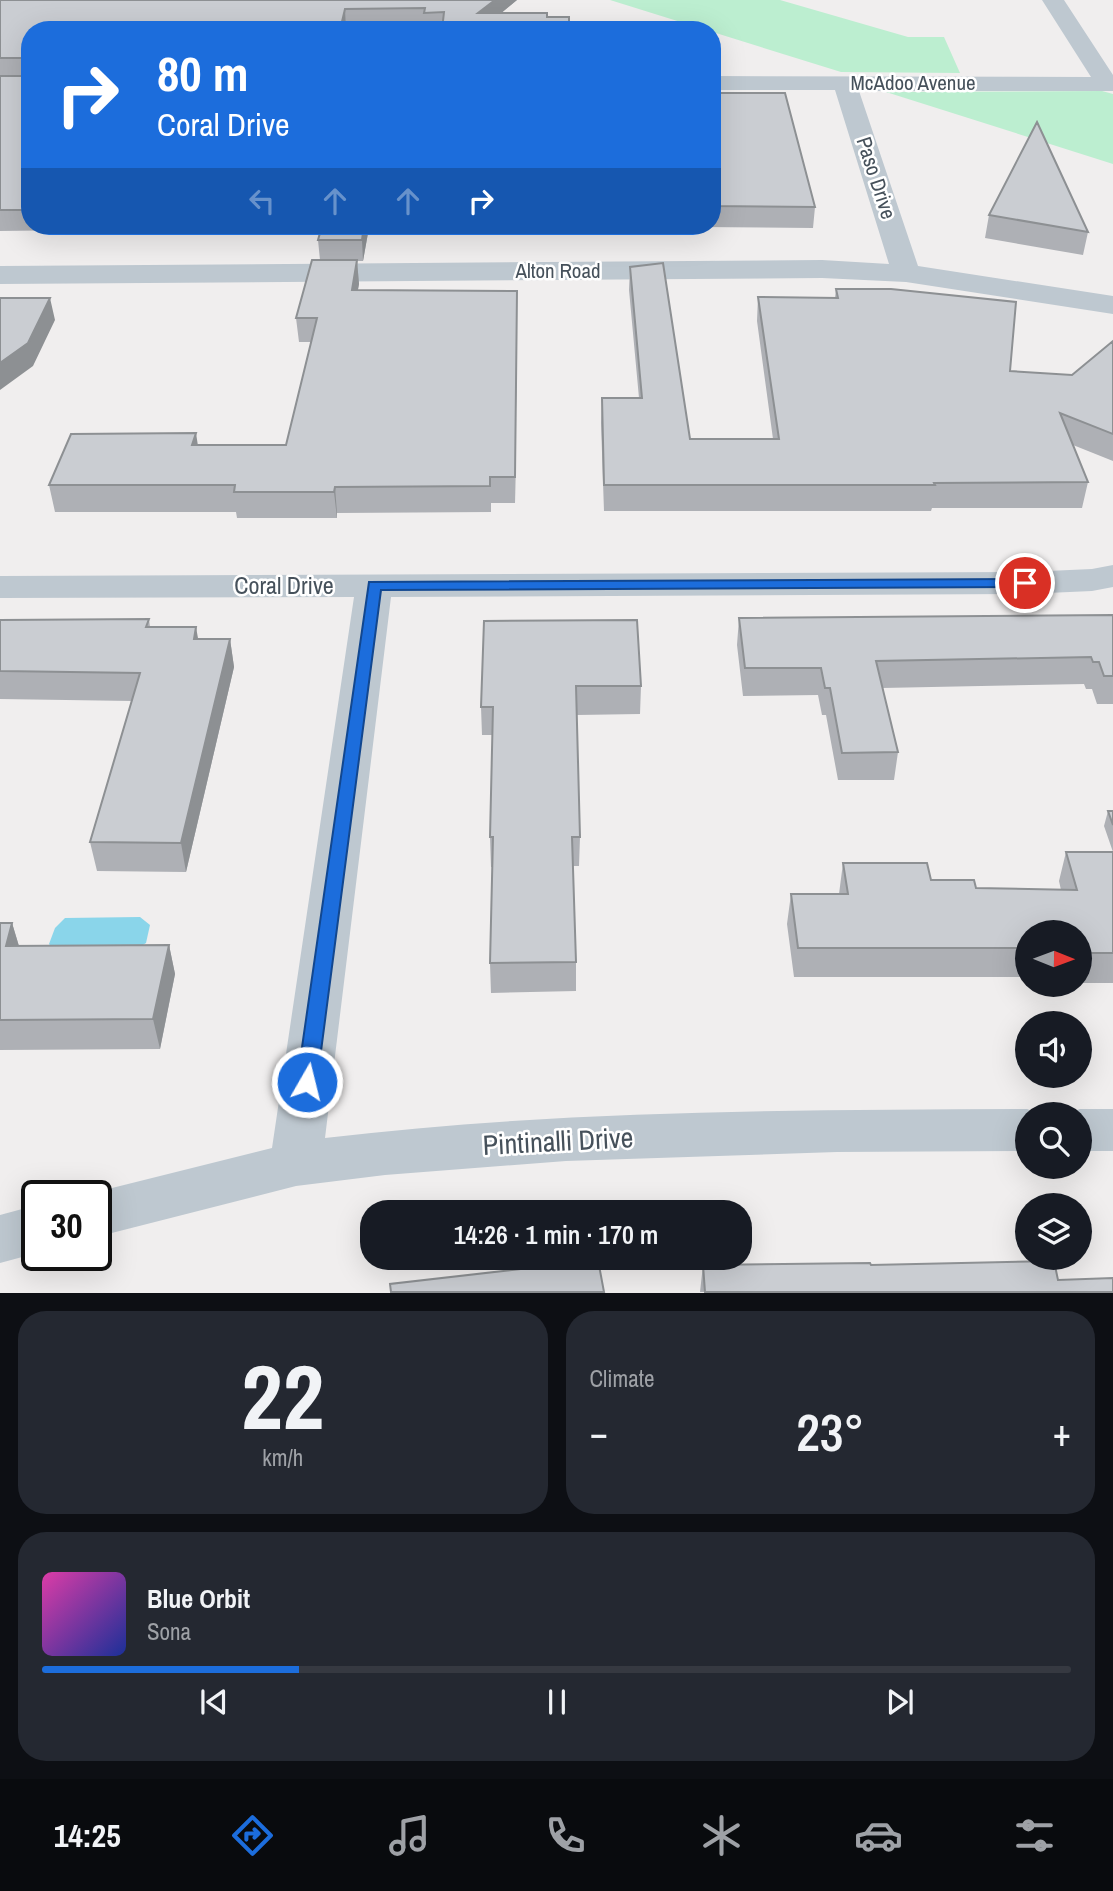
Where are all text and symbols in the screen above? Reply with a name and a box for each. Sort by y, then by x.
text: 80 m [157,40,249,106]
icon: right [42,49,133,140]
street label: McAdoo Avenue [850,68,976,97]
text: Coral Drive [157,103,290,146]
street label: Paso Drive [850,133,903,223]
icon: left [243,182,281,220]
icon: ahead [316,182,354,220]
icon: ahead [389,182,427,220]
icon: right [462,182,500,220]
street label: Alton Road [514,256,601,285]
pin [995,553,1055,613]
icon: arrive [1006,564,1044,602]
street label: Coral Drive [234,569,334,601]
north arrow [1015,920,1092,998]
map controls [1015,920,1092,1270]
button: sound [1015,1011,1092,1088]
position arrow [270,1045,344,1119]
button: search [1015,1102,1092,1179]
street label: Pintinalli Drive [482,1118,634,1164]
speed limit sign: 30 [21,1180,112,1271]
button: layers [1015,1193,1092,1270]
text: 14:26 · 1 min · 170 m [454,1217,658,1252]
text: 22 [241,1335,324,1457]
text: Climate [590,1363,654,1394]
text: 23° [796,1397,864,1467]
text: − [590,1407,608,1458]
text: + [1053,1407,1071,1458]
text: km/h [262,1442,303,1473]
text: Blue Orbit [147,1581,250,1616]
text: Sona [147,1616,191,1647]
icon: previous [195,1683,233,1721]
icon: pause [538,1683,576,1721]
icon: next [881,1683,919,1721]
icon: directions [228,1811,277,1860]
icon: music [385,1811,434,1860]
icon: phone [541,1811,590,1860]
icon: climate [697,1811,746,1860]
icon: car [854,1811,903,1860]
icon: filters [1010,1811,1059,1860]
text: 14:25 [54,1814,121,1857]

